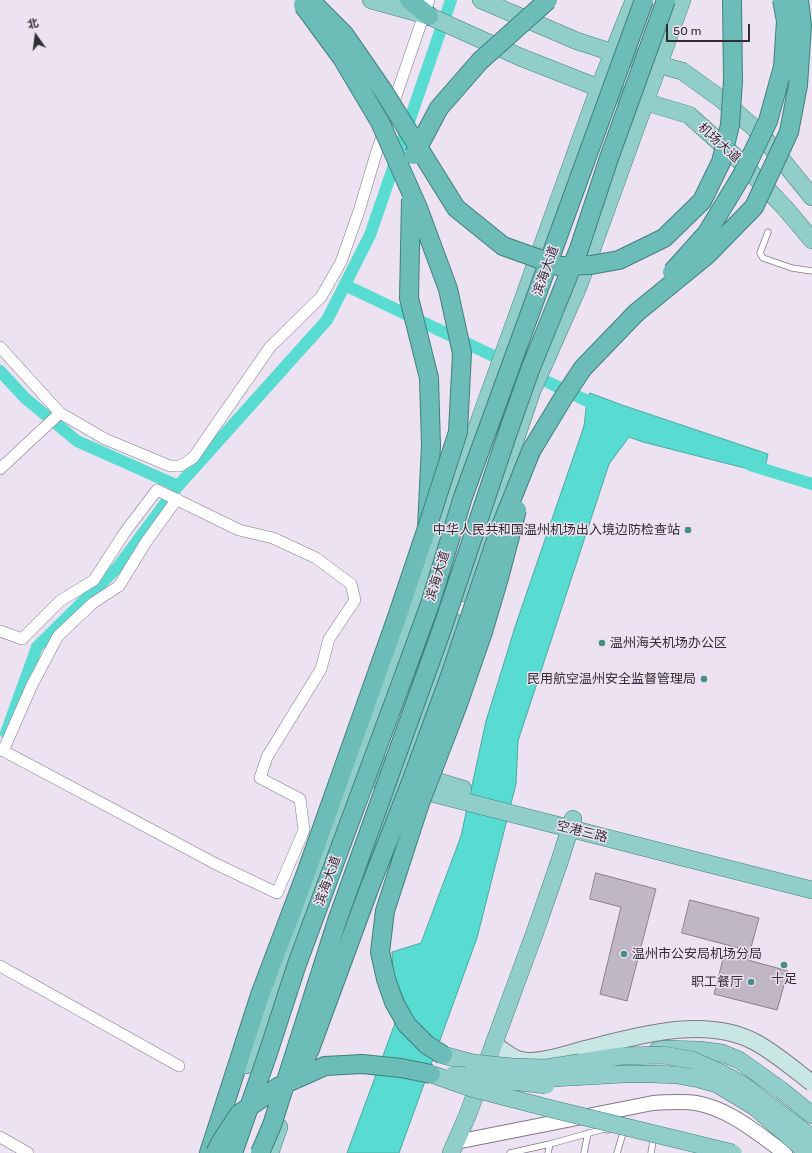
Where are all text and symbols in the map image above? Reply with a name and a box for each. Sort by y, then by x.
north arrow [16,16,56,56]
text: 北 [26,16,40,32]
scale bar [668,16,752,42]
text: 50 m [673,24,701,38]
street label: 机场大道 [694,120,744,166]
street label: 滨海大道 [530,244,562,298]
place label: 中华人民共和国温州机场出入境边防检查站 [433,522,680,538]
marker: 中华人民共和国温州机场出入境边防检查站 [683,525,693,535]
street label: 滨海大道 [423,549,453,603]
place label: 温州海关机场办公区 [610,635,727,651]
marker: 温州海关机场办公区 [597,638,607,648]
place label: 民用航空温州安全监督管理局 [527,671,696,687]
marker: 民用航空温州安全监督管理局 [699,674,709,684]
street label: 空港三路 [555,818,609,846]
street label: 滨海大道 [312,854,344,908]
place label: 温州市公安局机场分局 [632,946,762,962]
marker: 温州市公安局机场分局 [619,949,629,959]
marker: 十足 [779,960,789,970]
place label: 十足 [771,971,797,987]
place label: 职工餐厅 [691,974,743,990]
marker: 职工餐厅 [746,977,756,987]

